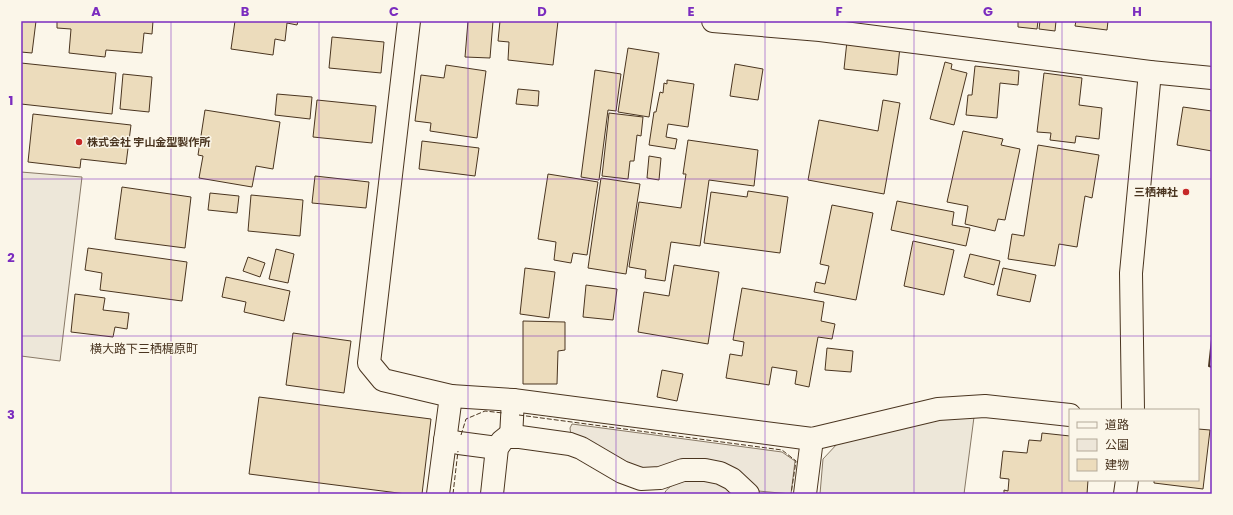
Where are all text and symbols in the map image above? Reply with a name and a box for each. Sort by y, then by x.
text: A [91,2,101,21]
text: B [241,2,250,21]
text: C [389,2,399,21]
text: D [537,2,547,21]
text: E [687,2,695,21]
text: F [835,2,843,21]
text: G [983,2,993,21]
text: H [1132,2,1142,21]
text: 1 [9,91,13,110]
place label: 株式会社 宇山金型製作所 [87,134,210,150]
marker: 株式会社 宇山金型製作所 [74,137,84,147]
place label: 三栖神社 [1134,184,1178,200]
marker: 三栖神社 [1181,187,1191,197]
text: 2 [7,248,15,267]
district label: 横大路下三栖梶原町 [90,340,198,357]
text: 3 [7,405,15,424]
legend [1069,409,1199,481]
text: 道路 [1105,416,1129,433]
text: 公園 [1105,436,1129,453]
text: 建物 [1105,456,1129,473]

